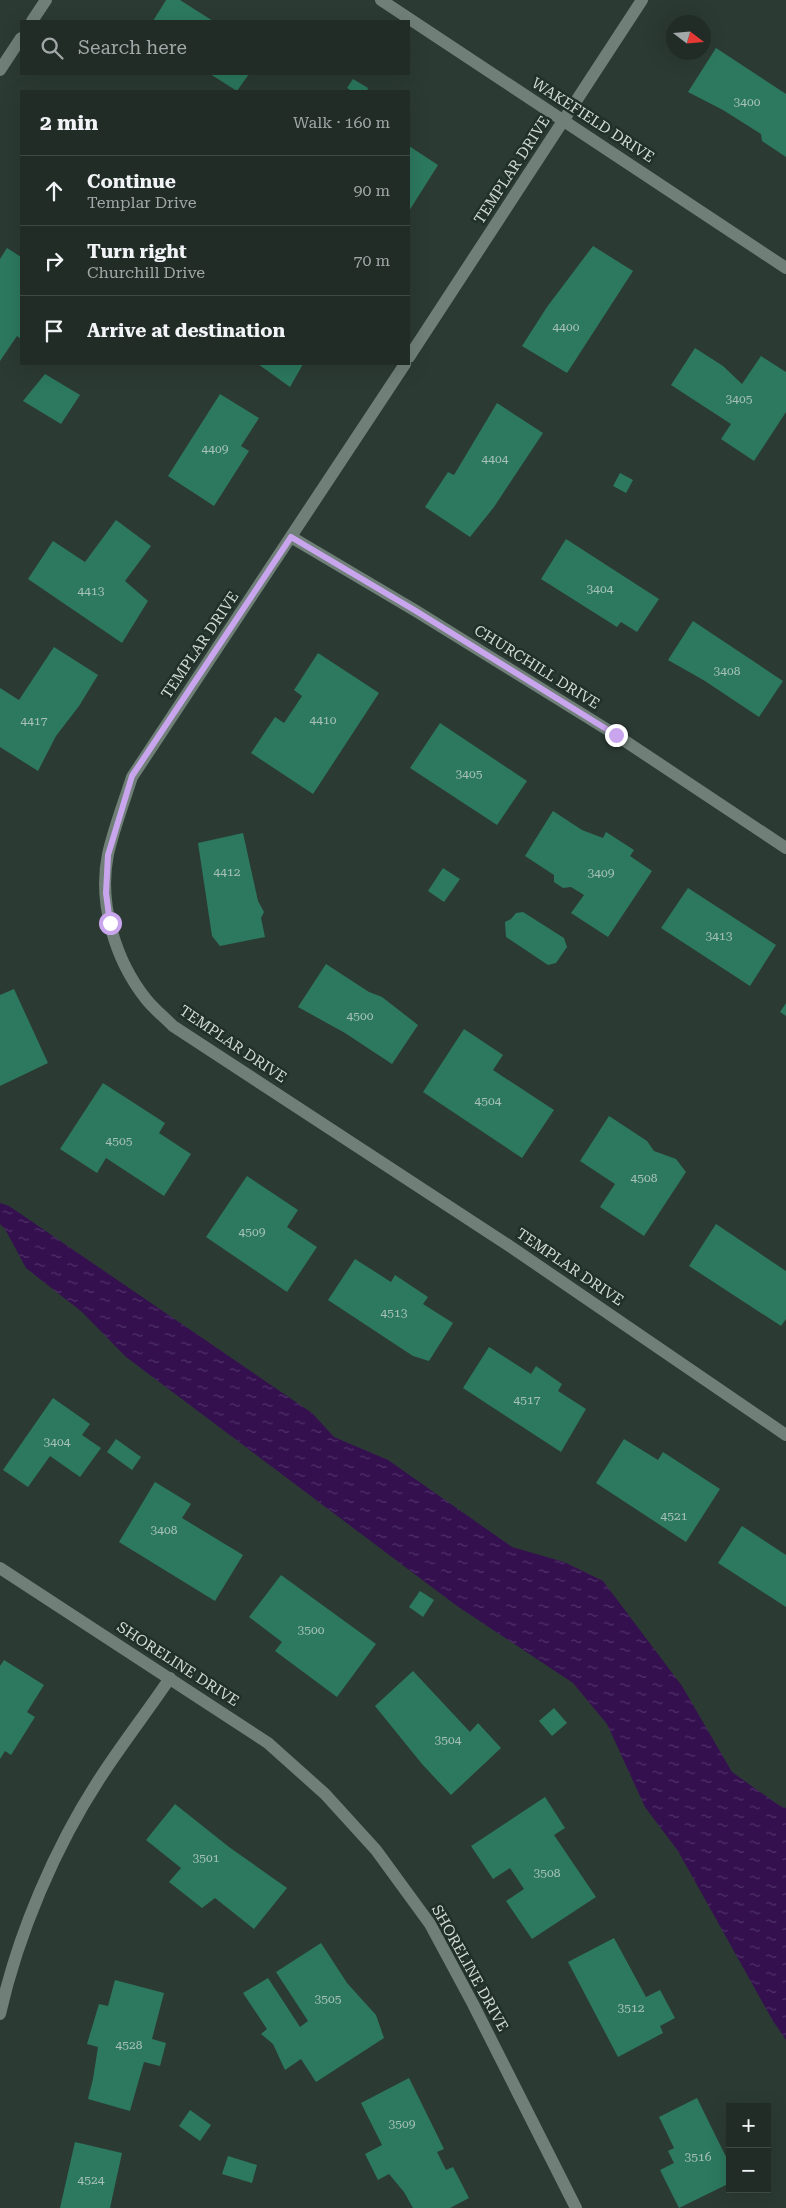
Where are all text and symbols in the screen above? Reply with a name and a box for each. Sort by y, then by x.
north arrow [666,15,711,60]
search box [20,20,410,75]
icon: search [38,34,66,62]
text: Search here [78,36,187,59]
street label: WAKEFIELD DRIVE [528,74,658,166]
house number: 3400 [734,95,761,109]
text: 2 min [40,111,98,135]
text: Walk · 160 m [293,113,390,132]
street label: TEMPLAR DRIVE [470,113,554,227]
text: Continue [87,170,176,193]
icon: ahead [40,177,68,205]
text: 90 m [353,181,390,200]
text: Templar Drive [87,193,197,212]
text: Turn right [87,240,187,263]
icon: right [40,247,68,275]
text: 70 m [353,251,390,270]
text: Churchill Drive [87,263,205,282]
icon: arrive [40,317,68,345]
text: Arrive at destination [87,319,285,342]
house number: 4400 [553,320,580,334]
house number: 3405 [726,392,753,406]
house number: 4409 [202,442,229,456]
house number: 4404 [482,452,509,466]
house number: 3404 [587,582,614,596]
house number: 4413 [78,584,105,598]
street label: TEMPLAR DRIVE [158,588,242,702]
street label: CHURCHILL DRIVE [471,621,603,713]
house number: 3408 [714,664,741,678]
house number: 4410 [310,713,337,727]
house number: 4417 [21,714,48,728]
route end [605,724,628,747]
house number: 3405 [456,767,483,781]
house number: 4412 [214,865,241,879]
house number: 3409 [588,866,615,880]
route start [99,912,122,935]
house number: 3413 [706,929,733,943]
street label: TEMPLAR DRIVE [176,1002,290,1086]
house number: 4500 [347,1009,374,1023]
house number: 4504 [475,1094,502,1108]
house number: 4505 [106,1134,133,1148]
house number: 4508 [631,1171,658,1185]
house number: 4509 [239,1225,266,1239]
street label: TEMPLAR DRIVE [513,1225,627,1309]
house number: 4513 [381,1306,408,1320]
house number: 4517 [514,1393,541,1407]
house number: 3404 [44,1435,71,1449]
house number: 4521 [661,1509,688,1523]
house number: 3408 [151,1523,178,1537]
street label: SHORELINE DRIVE [114,1618,242,1710]
house number: 3500 [298,1623,325,1637]
house number: 3504 [435,1733,462,1747]
house number: 3501 [193,1851,220,1865]
house number: 3508 [534,1866,561,1880]
street label: SHORELINE DRIVE [428,1902,512,2034]
house number: 3505 [315,1992,342,2006]
house number: 3512 [618,2001,645,2015]
house number: 4528 [116,2038,143,2052]
map controls [726,2103,771,2193]
button: + [726,2103,771,2148]
house number: 3509 [389,2117,416,2131]
button: − [726,2148,771,2193]
house number: 3516 [685,2150,712,2164]
house number: 4524 [78,2173,105,2187]

